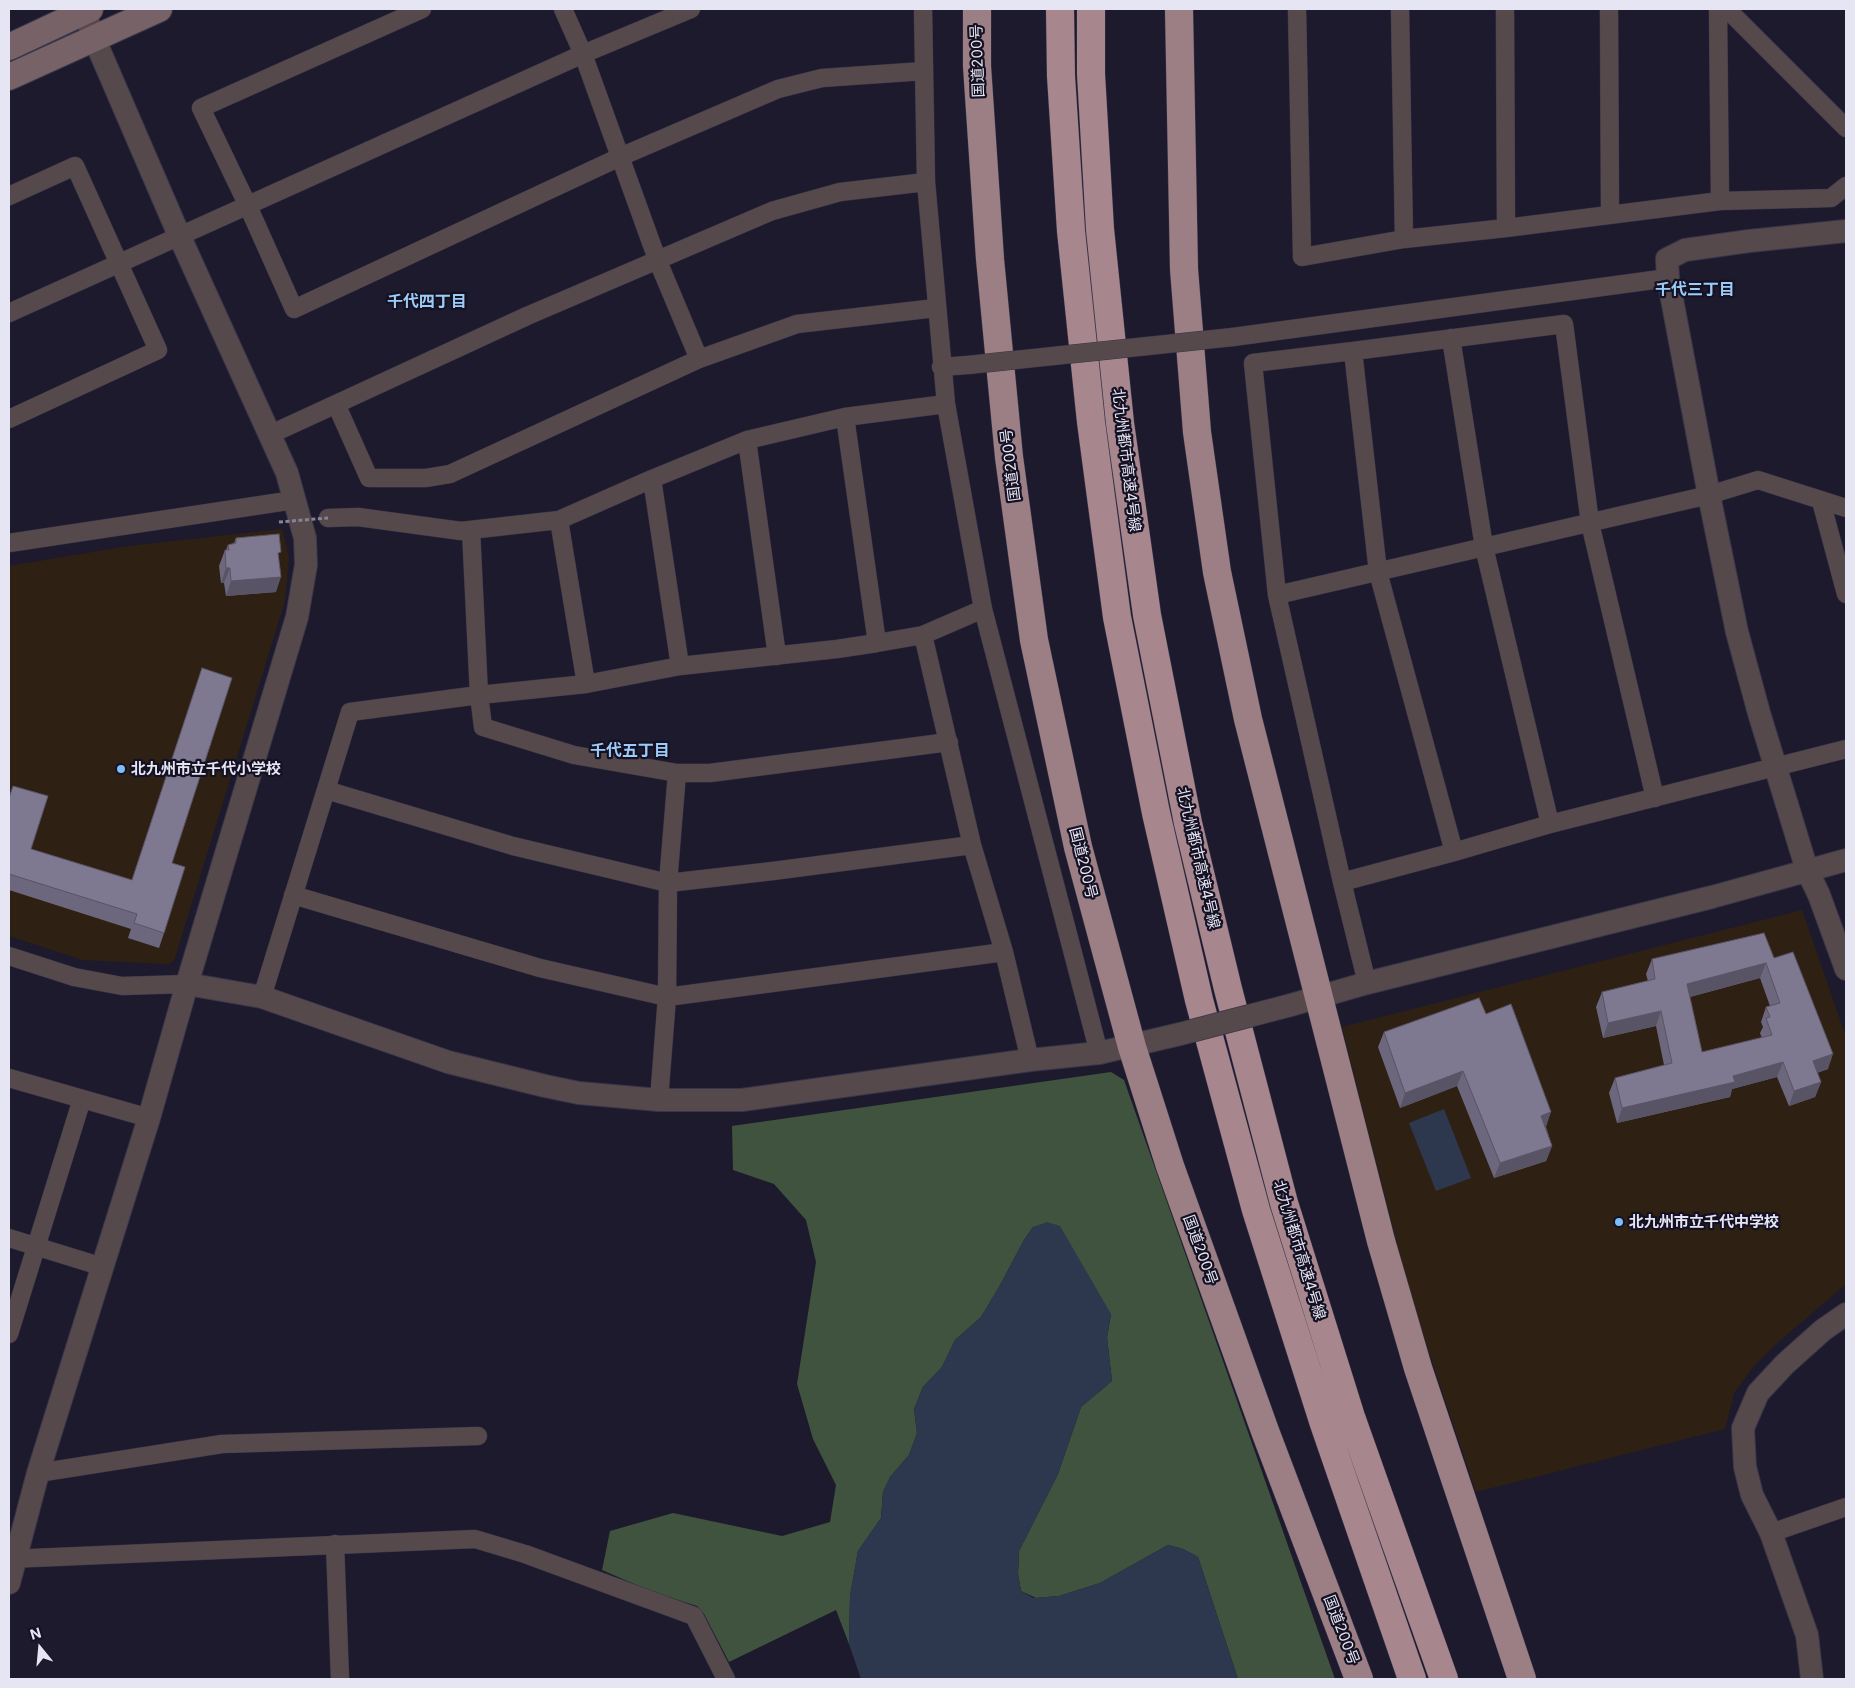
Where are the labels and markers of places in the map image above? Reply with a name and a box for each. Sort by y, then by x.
place label: 北九州市立千代小学校 [131,760,281,778]
marker: 北九州市立千代小学校 [115,763,127,775]
place label: 北九州市立千代中学校 [1629,1213,1779,1231]
marker: 北九州市立千代中学校 [1613,1216,1625,1228]

